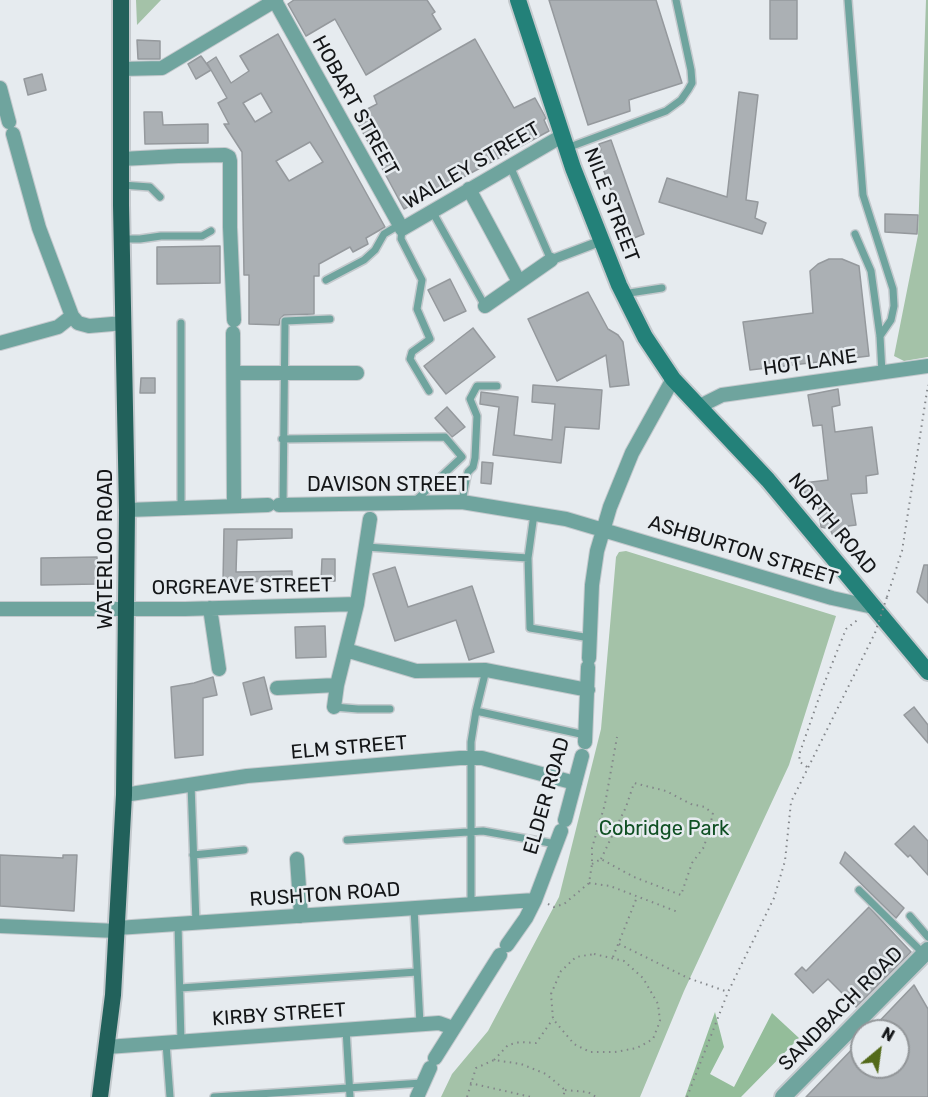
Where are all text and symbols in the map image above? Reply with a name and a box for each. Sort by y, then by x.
street label: HOBART STREET [307,32,403,180]
street label: WALLEY STREET [399,117,545,215]
street label: NILE STREET [578,144,644,266]
street label: HOT LANE [761,345,859,381]
street label: WATERLOO ROAD [94,469,118,629]
street label: NORTH ROAD [783,469,881,579]
street label: DAVISON STREET [307,473,469,497]
street label: ASHBURTON STREET [645,511,841,591]
street label: ORGREAVE STREET [151,573,333,601]
street label: ELM STREET [290,731,408,765]
street label: ELDER ROAD [519,735,575,857]
park label: Cobridge Park [599,817,729,841]
street label: RUSHTON ROAD [249,878,401,912]
street label: SANDBACH ROAD [774,942,908,1076]
street label: KIRBY STREET [211,998,347,1032]
north arrow [850,1019,910,1079]

